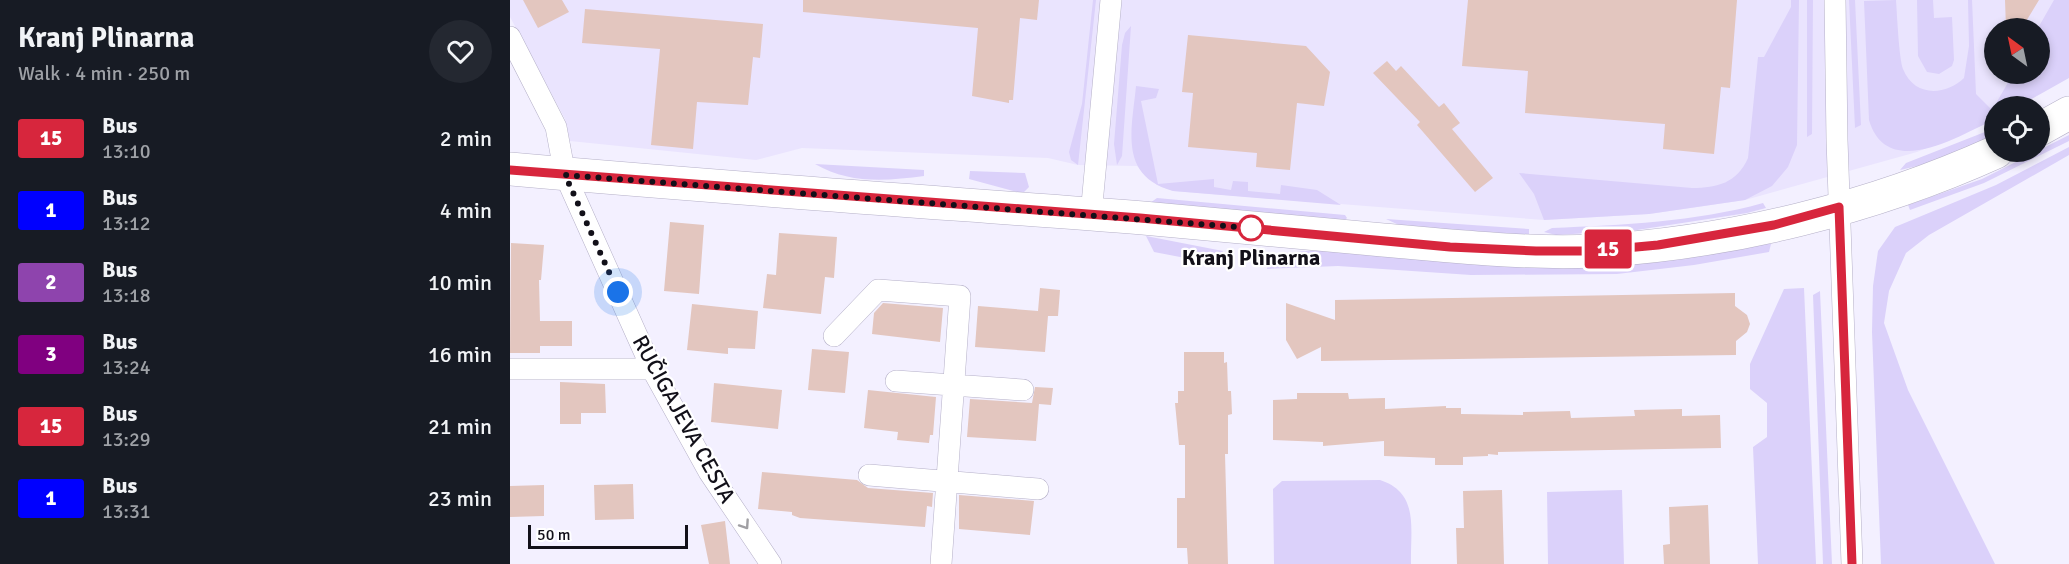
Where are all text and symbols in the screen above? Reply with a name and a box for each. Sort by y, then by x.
north arrow [1984,18,2050,84]
map controls [1984,18,2050,162]
button: heart [429,20,492,83]
text: Kranj Plinarna [18,21,194,55]
text: Walk · 4 min · 250 m [18,61,190,86]
button: locate [1984,96,2050,162]
text: Bus [102,112,137,139]
text: 15 [40,125,62,151]
text: 2 min [440,125,492,152]
text: 13:10 [102,139,151,164]
text: Bus [102,184,137,211]
text: 1 [45,197,57,223]
text: 4 min [440,197,492,224]
text: 13:12 [102,211,151,236]
marker: Kranj Plinarna [1238,215,1264,241]
line badge: 15 [1581,230,1635,268]
text: 15 [1597,236,1619,262]
place label: Kranj Plinarna [1182,244,1320,271]
text: Bus [102,256,137,283]
text: 2 [45,269,57,295]
text: 10 min [428,269,492,296]
your location [603,277,633,307]
text: 13:18 [102,283,151,308]
text: Bus [102,328,137,355]
street label: RUČIGAJEVA CESTA [627,330,742,508]
text: 3 [45,341,57,367]
text: 16 min [428,341,492,368]
text: 13:24 [102,355,151,380]
text: Bus [102,400,137,427]
text: 15 [40,413,62,439]
text: 21 min [428,413,492,440]
text: 13:29 [102,427,151,452]
text: Bus [102,472,137,499]
text: 1 [45,485,57,511]
text: 23 min [428,485,492,512]
text: 13:31 [102,499,151,524]
one-way arrow [738,518,749,529]
scale bar [528,522,688,550]
text: 50 m [537,525,571,545]

